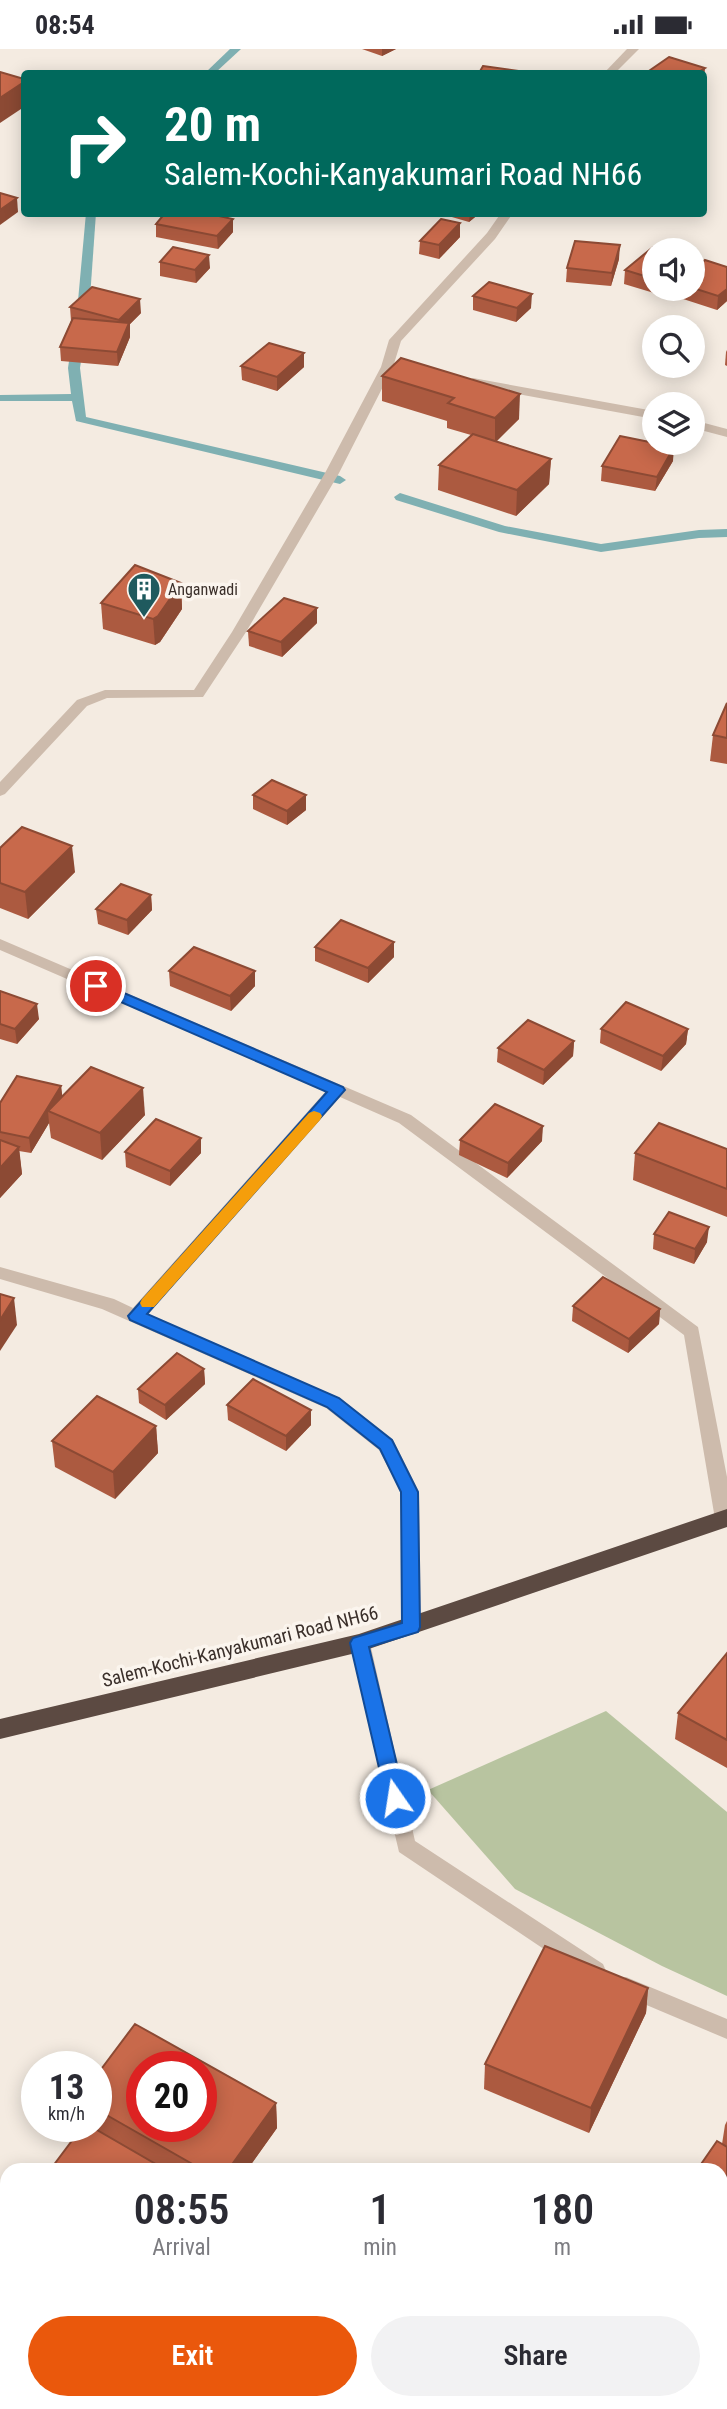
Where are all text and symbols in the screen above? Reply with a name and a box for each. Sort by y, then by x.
text: 08:54 [35,10,95,40]
text: 20 m [164,96,261,153]
icon: right [49,98,140,189]
text: Salem-Kochi-Kanyakumari Road NH66 [164,155,642,193]
map controls [642,238,705,455]
button: sound [642,238,705,301]
button: search [642,315,705,378]
button: layers [642,392,705,455]
building icon: Anganwadi [125,570,163,619]
place label: Anganwadi [168,580,238,599]
pin [66,956,126,1016]
icon: arrive [77,967,115,1005]
street label: Salem-Kochi-Kanyakumari Road NH66 [100,1601,381,1692]
position arrow [358,1761,432,1835]
speed limit sign: 20 [126,2051,217,2142]
text: 13 [49,2067,84,2108]
text: km/h [48,2103,85,2124]
text: 08:55 [134,2185,229,2234]
text: 1 [370,2185,391,2234]
text: 180 [531,2185,594,2234]
text: Arrival [152,2234,211,2261]
text: min [363,2234,397,2261]
text: m [554,2234,571,2261]
button: Exit [28,2316,357,2396]
button: Share [371,2316,700,2396]

